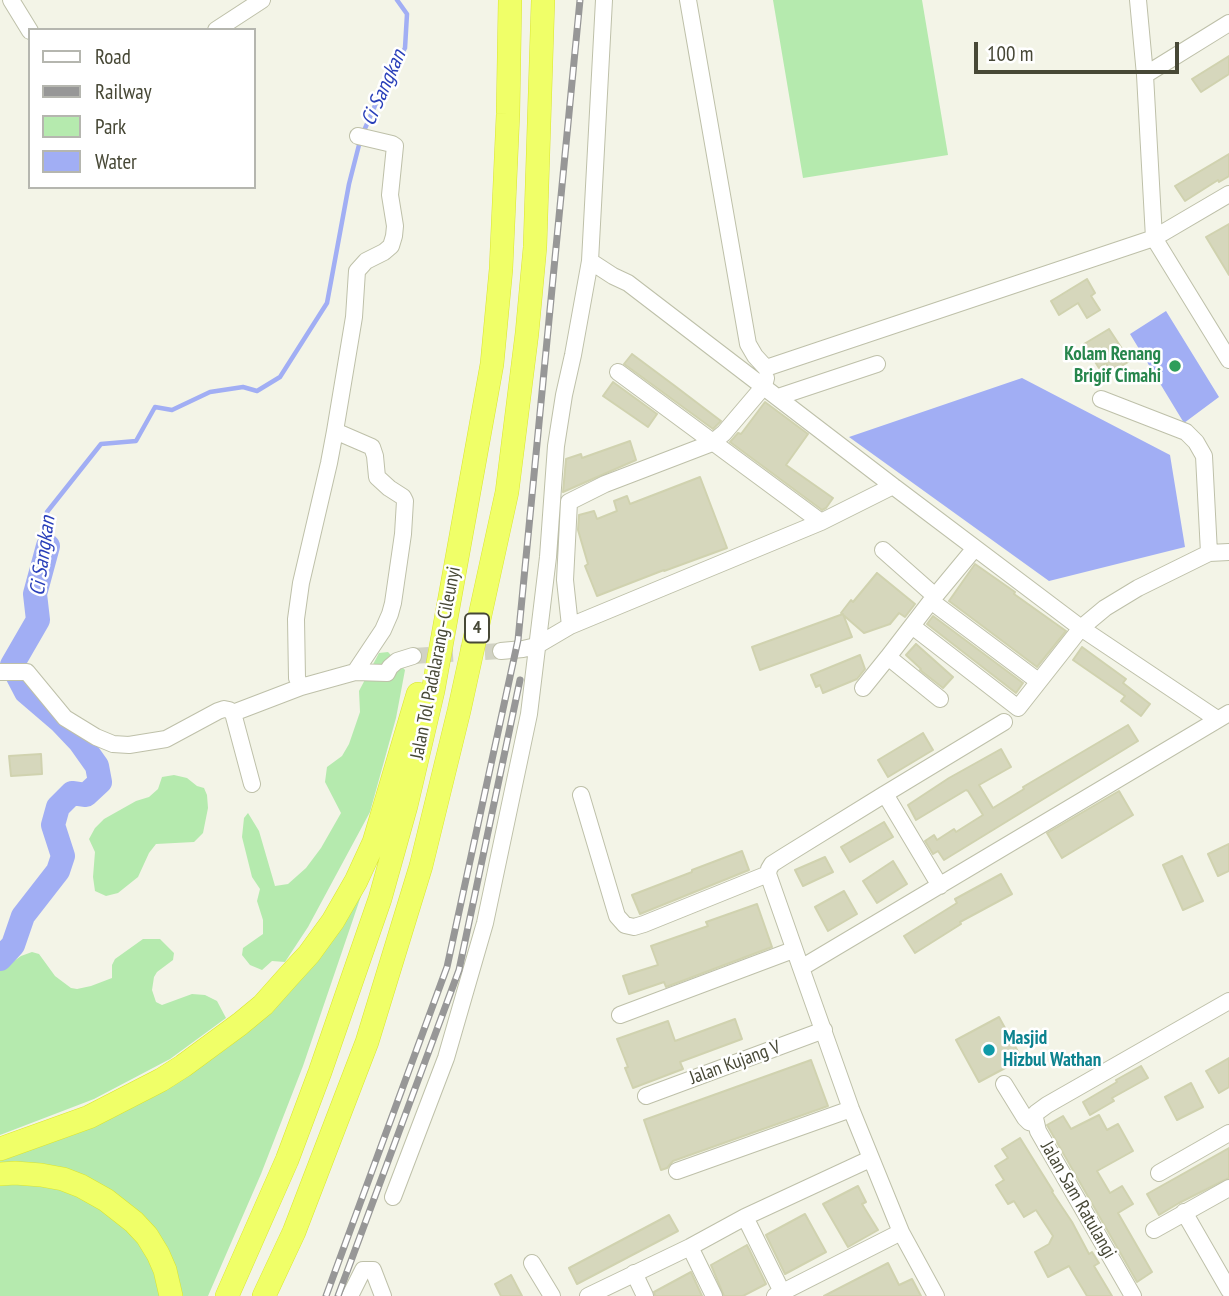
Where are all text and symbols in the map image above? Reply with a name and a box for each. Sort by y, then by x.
legend [28,28,256,189]
scale bar [977,28,1182,72]
text: 100 m [987,40,1033,67]
text: Road [95,43,131,70]
water label: Ci Sangkan [356,46,412,130]
text: Railway [95,78,152,105]
text: Park [95,113,126,140]
text: Water [95,148,137,175]
place label: Kolam Renang Brigif Cimahi [1064,344,1161,388]
marker: Kolam Renang Brigif Cimahi [1167,358,1183,374]
water label: Ci Sangkan [25,515,61,597]
street label: Jalan Tol Padalarang–Cileunyi [406,565,466,761]
road number: 4 [465,614,489,642]
place label: Masjid Hizbul Wathan [1003,1028,1101,1072]
street label: Jalan Kujang V [687,1036,783,1090]
marker: Masjid Hizbul Wathan [981,1042,997,1058]
street label: Jalan Sam Ratulangi [1035,1137,1121,1263]

